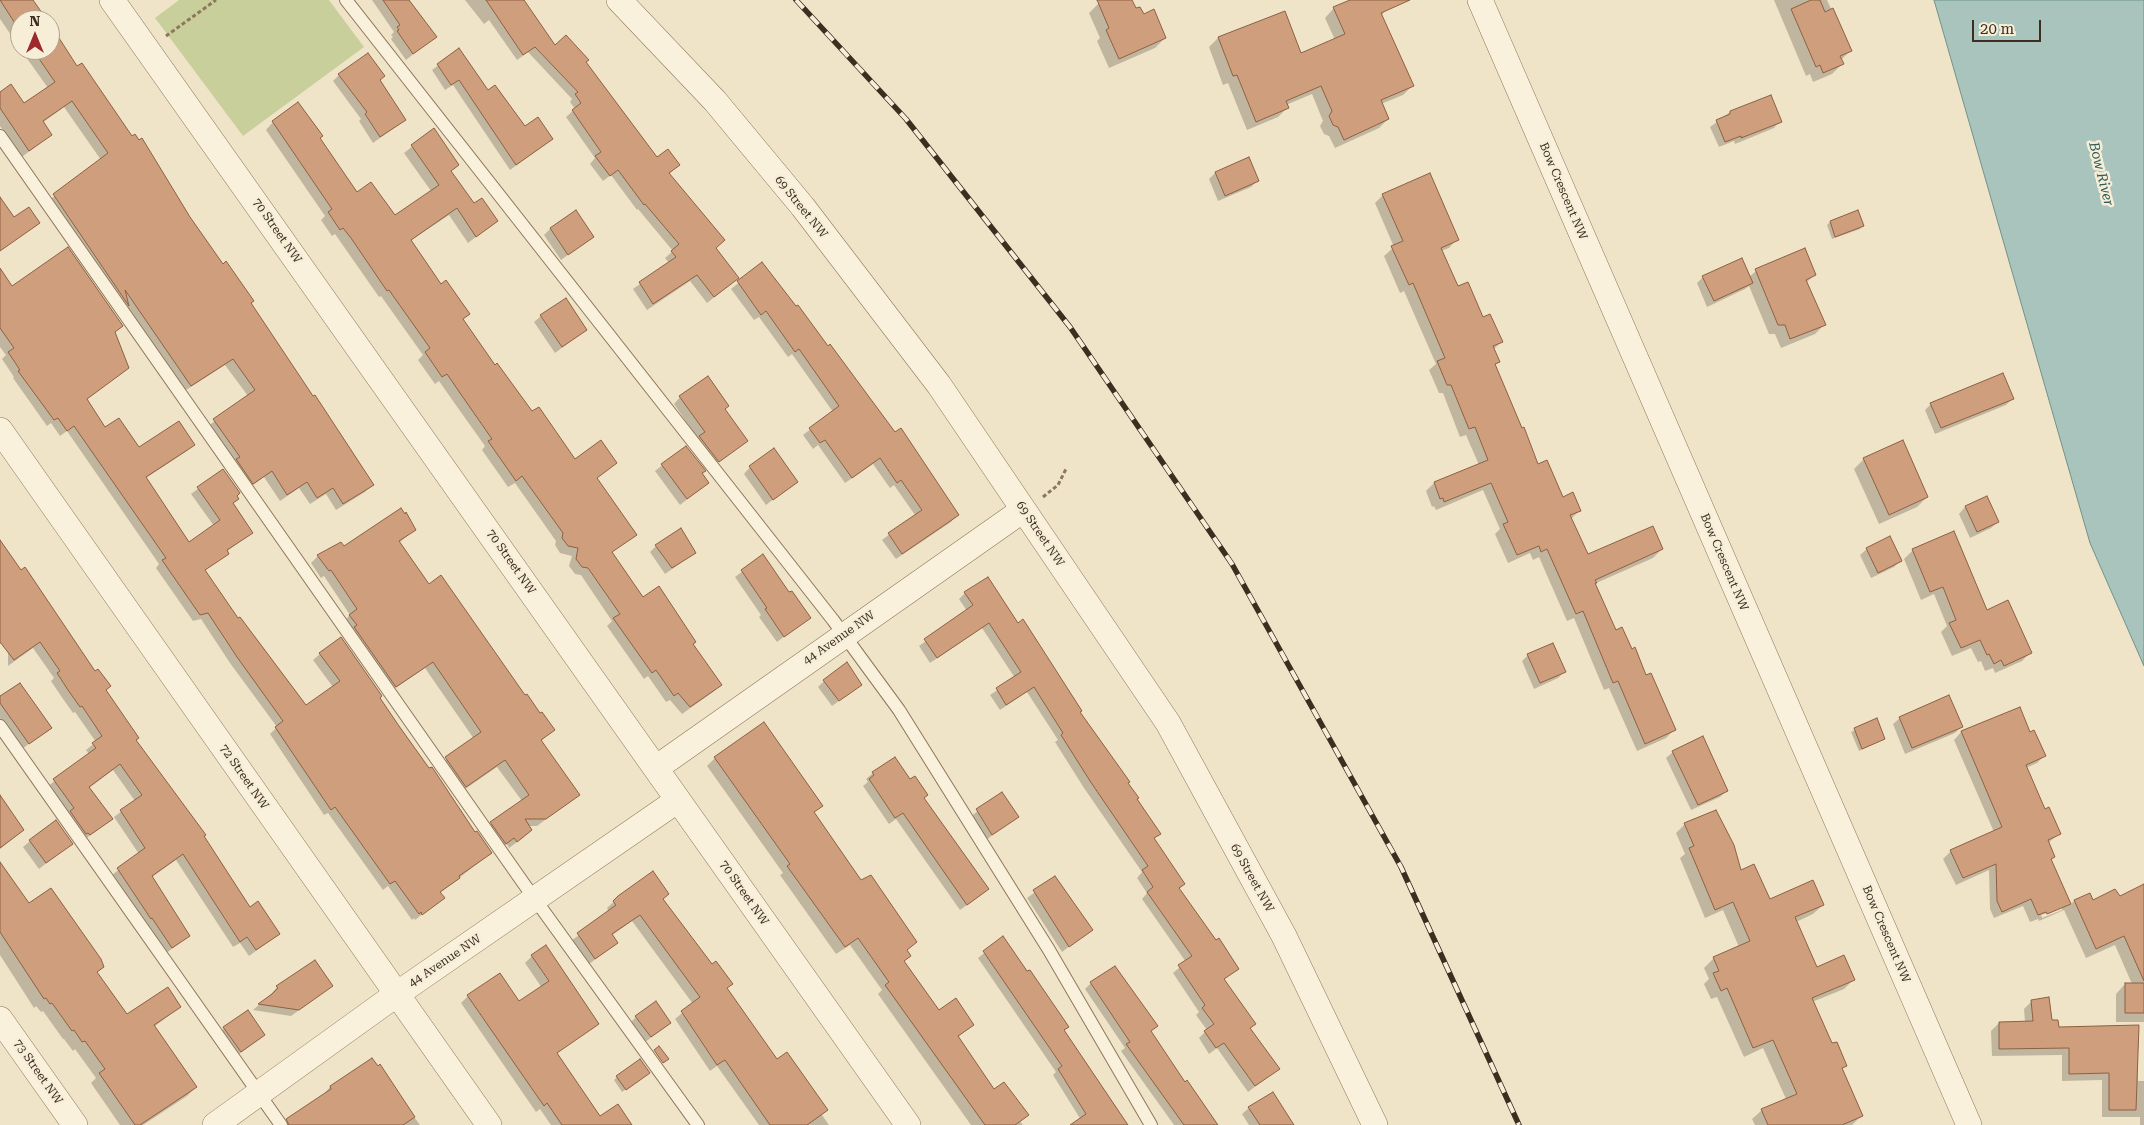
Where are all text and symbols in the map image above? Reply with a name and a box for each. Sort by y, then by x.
north arrow [10,10,60,60]
scale bar [1974,10,2043,42]
text: N [30,13,40,29]
text: 20 m [1980,20,2014,38]
street label: Bow Crescent NW [1536,140,1590,242]
water label: Bow River [2085,140,2117,208]
street label: 69 Street NW [772,173,830,241]
street label: 70 Street NW [249,196,305,266]
street label: 69 Street NW [1013,499,1067,569]
street label: Bow Crescent NW [1697,511,1751,613]
street label: 70 Street NW [483,527,539,597]
street label: 44 Avenue NW [800,608,878,668]
street label: 72 Street NW [216,742,272,812]
street label: 69 Street NW [1227,841,1277,915]
street label: 70 Street NW [716,858,772,928]
street label: Bow Crescent NW [1859,883,1913,985]
street label: 44 Avenue NW [406,931,484,991]
street label: 73 Street NW [10,1037,66,1107]

